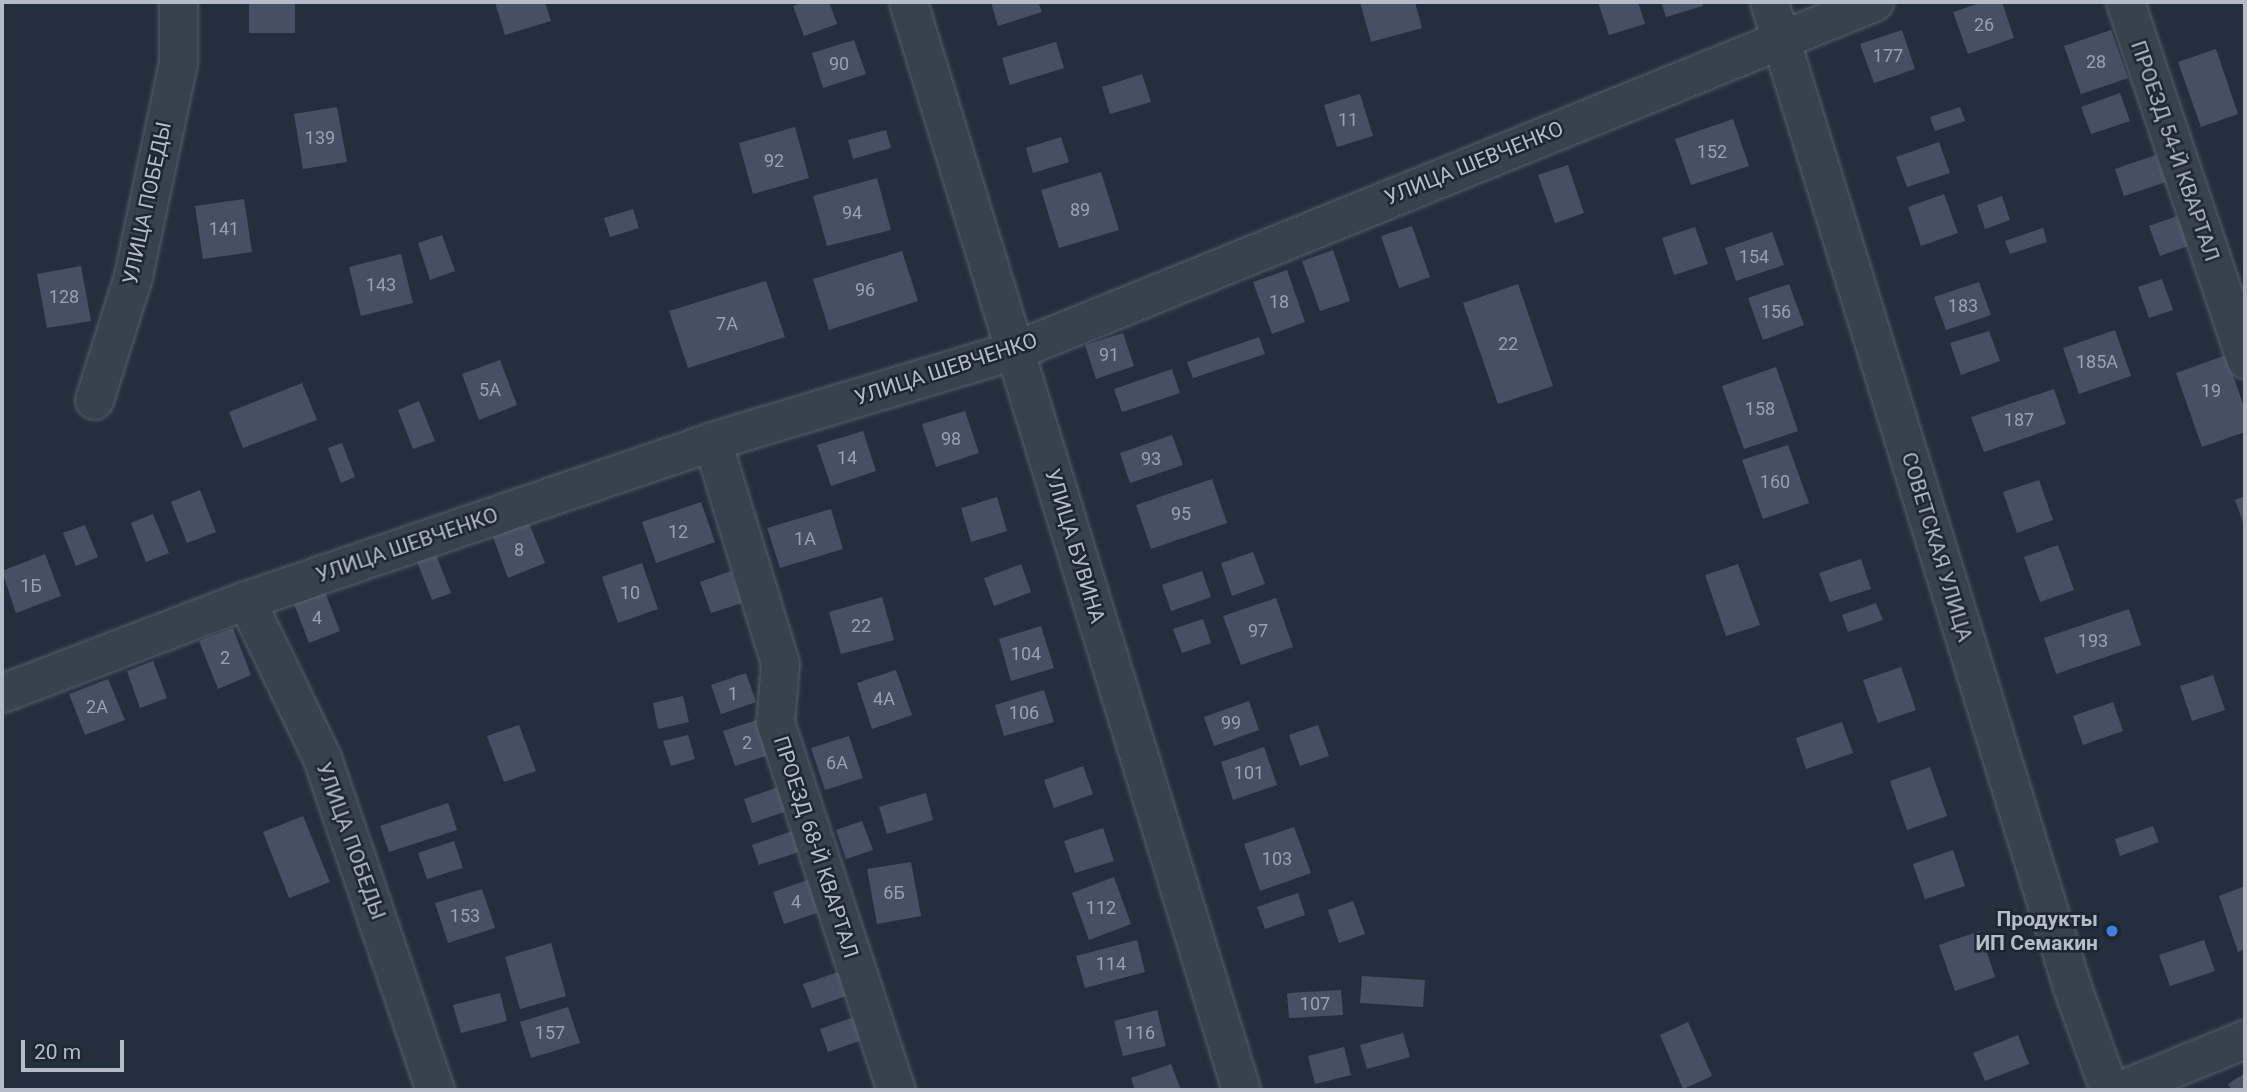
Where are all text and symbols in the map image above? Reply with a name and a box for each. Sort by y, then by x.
house number: 26 [1974,14,1994,36]
street label: ПРОЕЗД 54-Й КВАРТАЛ [2125,37,2225,265]
house number: 177 [1873,45,1903,67]
house number: 28 [2086,51,2106,73]
house number: 90 [829,53,849,75]
house number: 11 [1338,109,1358,131]
street label: УЛИЦА ШЕВЧЕНКО [1381,116,1567,210]
street label: УЛИЦА ПОБЕДЫ [117,119,177,287]
house number: 139 [305,127,335,149]
house number: 152 [1697,141,1727,163]
house number: 92 [764,150,784,172]
house number: 89 [1070,199,1090,221]
house number: 94 [842,202,862,224]
house number: 141 [209,218,239,240]
house number: 154 [1739,246,1769,268]
house number: 143 [366,274,396,296]
house number: 96 [855,279,875,301]
house number: 128 [49,286,79,308]
house number: 18 [1269,291,1289,313]
house number: 183 [1948,295,1978,317]
house number: 156 [1761,301,1791,323]
house number: 7А [716,313,738,335]
street label: УЛИЦА ШЕВЧЕНКО [851,328,1041,410]
house number: 22 [1498,333,1518,355]
house number: 91 [1099,344,1119,366]
house number: 185А [2076,351,2118,373]
house number: 5А [479,379,501,401]
house number: 19 [2201,380,2221,402]
house number: 158 [1745,398,1775,420]
house number: 187 [2004,409,2034,431]
house number: 98 [941,428,961,450]
house number: 14 [837,447,857,469]
house number: 93 [1141,448,1161,470]
street label: СОВЕТСКАЯ УЛИЦА [1896,449,1978,645]
street label: УЛИЦА БУВИНА [1040,466,1110,626]
house number: 160 [1760,471,1790,493]
street label: УЛИЦА ШЕВЧЕНКО [313,502,501,588]
house number: 95 [1171,503,1191,525]
house number: 12 [668,521,688,543]
house number: 1А [794,528,816,550]
house number: 8 [514,539,524,561]
house number: 1Б [20,575,42,597]
house number: 10 [620,582,640,604]
house number: 4 [312,607,322,629]
house number: 22 [851,615,871,637]
house number: 97 [1248,620,1268,642]
house number: 193 [2078,630,2108,652]
house number: 104 [1011,643,1041,665]
house number: 2 [220,647,230,669]
house number: 1 [728,683,738,705]
house number: 4А [873,688,895,710]
house number: 2А [86,696,108,718]
house number: 106 [1009,702,1039,724]
house number: 99 [1221,712,1241,734]
house number: 2 [742,732,752,754]
street label: ПРОЕЗД 68-Й КВАРТАЛ [768,733,864,961]
house number: 6А [826,752,848,774]
street label: УЛИЦА ПОБЕДЫ [311,759,391,923]
house number: 101 [1234,762,1264,784]
house number: 103 [1262,848,1292,870]
house number: 6Б [883,882,905,904]
house number: 4 [791,891,801,913]
house number: 112 [1086,897,1116,919]
house number: 153 [450,905,480,927]
place label: Продукты ИП Семакин [1975,906,2098,956]
marker: Продукты ИП Семакин [2104,923,2120,939]
house number: 114 [1096,953,1126,975]
house number: 107 [1300,993,1330,1015]
house number: 157 [535,1022,565,1044]
house number: 116 [1125,1022,1155,1044]
scale bar [24,1026,128,1070]
text: 20 m [34,1040,81,1064]

